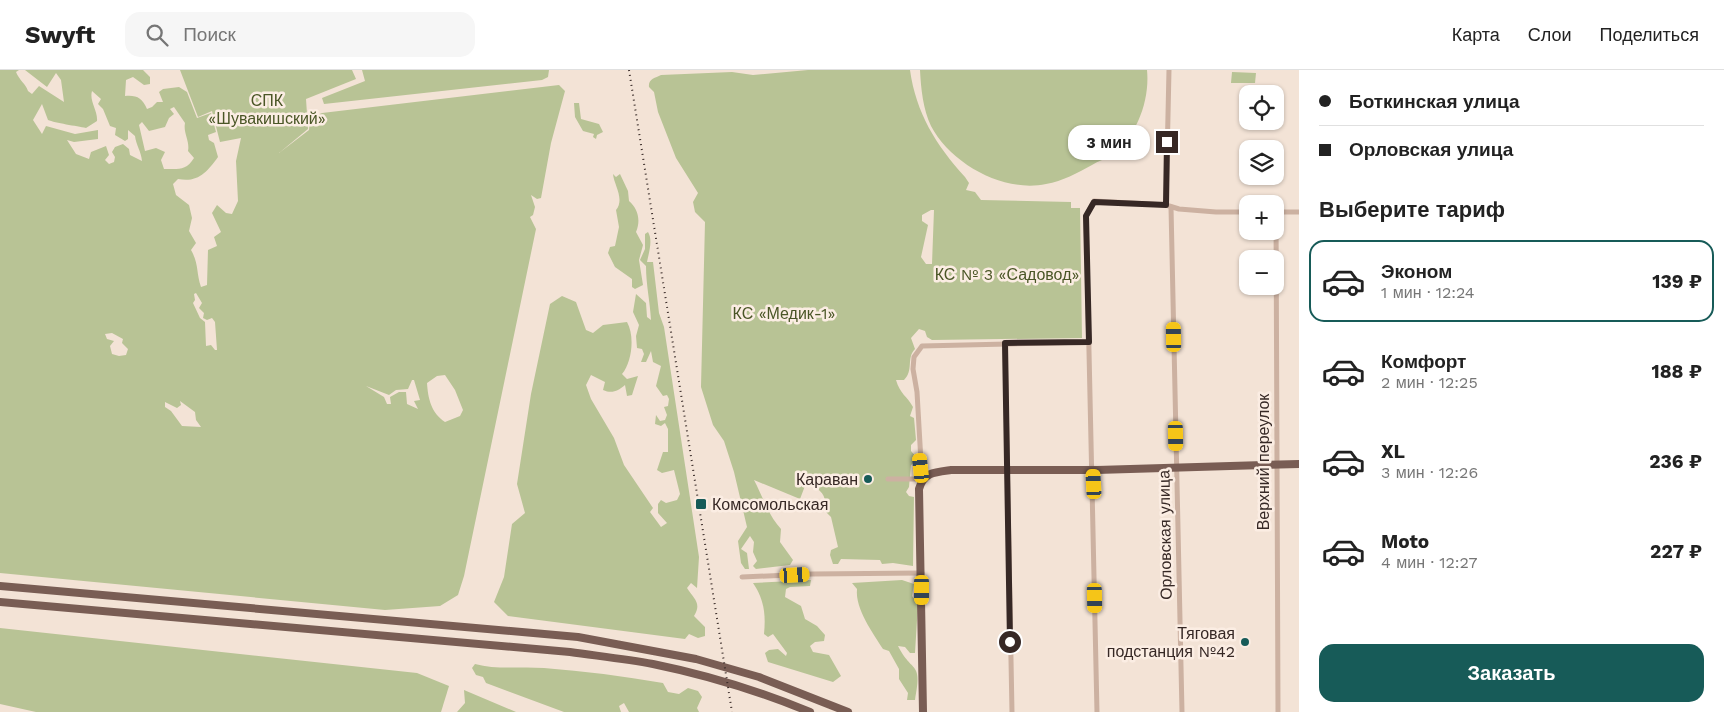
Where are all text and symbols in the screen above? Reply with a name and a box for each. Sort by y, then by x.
search box [125,12,475,57]
text: Swyft [25,21,95,49]
icon: search [143,21,171,49]
text: Поиск [183,23,236,46]
text: Карта [1452,24,1500,45]
text: Слои [1528,24,1572,45]
text: Поделиться [1600,24,1699,45]
map controls [1239,85,1284,295]
button: locate [1239,85,1284,130]
text: Боткинская улица [1349,90,1519,113]
park label: СПК «Шувакишский» [208,91,326,128]
callout: 3 мин [1067,124,1150,160]
route end [1156,131,1178,153]
text: 3 мин [1086,133,1132,152]
text: Орловская улица [1349,138,1513,161]
button: layers [1239,140,1284,185]
button: + [1239,195,1284,240]
text: Выберите тариф [1319,197,1505,222]
button: − [1239,250,1284,295]
icon: car [1321,259,1366,304]
text: Эконом [1381,260,1452,283]
park label: КС № 3 «Садовод» [935,265,1079,284]
text: 139 ₽ [1652,270,1702,293]
text: 1 мин · 12:24 [1381,283,1475,302]
park label: КС «Медик-1» [733,304,836,323]
car [1166,322,1181,352]
icon: car [1321,349,1366,394]
text: Комфорт [1381,350,1466,373]
text: 188 ₽ [1651,360,1702,383]
text: 2 мин · 12:25 [1381,373,1478,392]
street label: Верхний переулок [1254,393,1273,530]
car [1168,421,1183,451]
icon: car [1321,439,1366,484]
text: XL [1381,440,1405,463]
text: 236 ₽ [1649,450,1702,473]
car [911,452,930,484]
text: 3 мин · 12:26 [1381,463,1478,482]
car [1085,469,1102,499]
place label: Караван [796,470,858,489]
street label: Орловская улица [1154,470,1176,600]
marker: Караван [862,473,874,485]
place label: Комсомольская [712,495,828,514]
marker: Комсомольская [694,497,708,511]
icon: car [1321,529,1366,574]
text: Moto [1381,530,1429,553]
text: 227 ₽ [1650,540,1702,563]
text: 4 мин · 12:27 [1381,553,1478,572]
car [779,567,810,583]
car [914,575,929,605]
car [1087,583,1102,613]
place label: Тяговая подстанция №42 [1107,624,1235,661]
route start [999,631,1021,653]
marker: Тяговая подстанция №42 [1239,636,1251,648]
button: Заказать [1319,644,1704,702]

